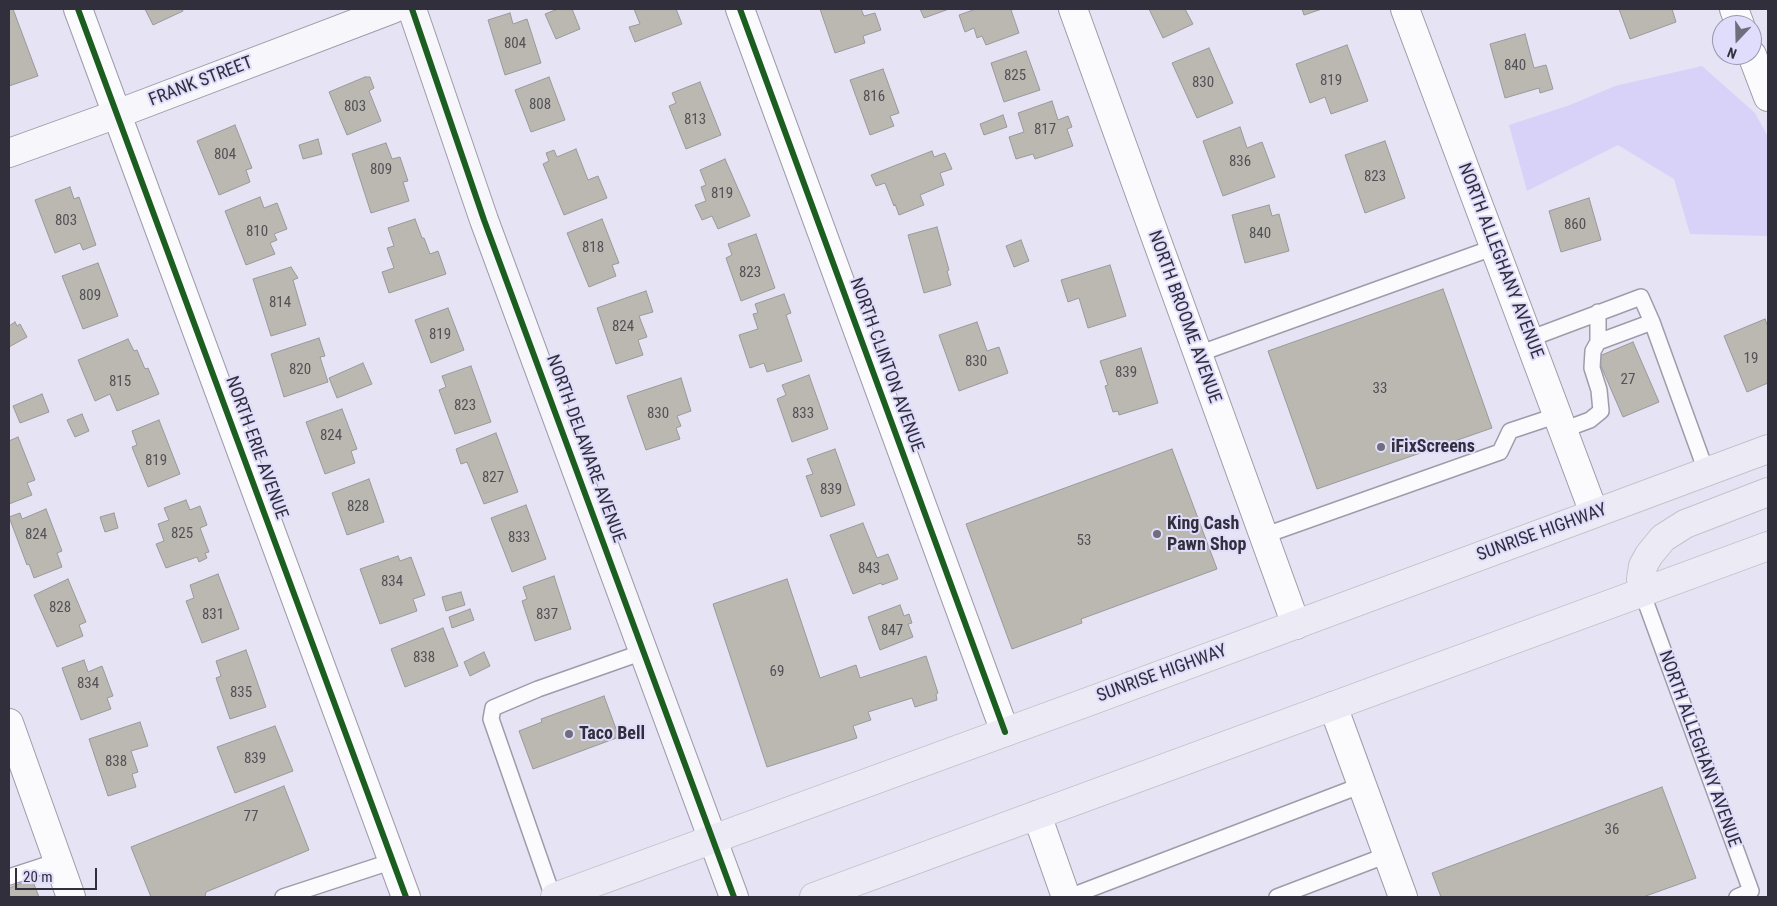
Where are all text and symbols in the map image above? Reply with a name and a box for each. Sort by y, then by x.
north arrow [1712,15,1762,65]
house number: 804 [504,35,526,53]
text: N [1725,44,1739,62]
street label: FRANK STREET [146,52,256,112]
house number: 840 [1504,57,1526,75]
house number: 825 [1004,67,1026,85]
house number: 819 [1320,72,1342,90]
house number: 830 [1192,74,1214,92]
house number: 816 [863,88,885,106]
house number: 808 [529,96,551,114]
house number: 803 [344,98,366,116]
house number: 813 [684,111,706,129]
house number: 817 [1034,121,1056,139]
house number: 804 [214,146,236,164]
house number: 836 [1229,153,1251,171]
street label: NORTH ALLEGHANY AVENUE [1453,160,1547,362]
house number: 809 [370,161,392,179]
house number: 823 [1364,168,1386,186]
house number: 819 [711,185,733,203]
house number: 803 [55,212,77,230]
house number: 860 [1564,216,1586,234]
house number: 810 [246,223,268,241]
house number: 840 [1249,225,1271,243]
street label: NORTH BROOME AVENUE [1143,228,1225,406]
house number: 818 [582,239,604,257]
house number: 823 [739,264,761,282]
street label: NORTH CLINTON AVENUE [844,275,928,455]
house number: 809 [79,287,101,305]
house number: 814 [269,294,291,312]
house number: 824 [612,318,634,336]
house number: 819 [429,326,451,344]
house number: 19 [1744,350,1758,368]
street label: NORTH DELAWARE AVENUE [541,352,629,546]
house number: 830 [965,353,987,371]
house number: 820 [289,361,311,379]
house number: 839 [1115,364,1137,382]
house number: 27 [1621,371,1635,389]
house number: 815 [109,373,131,391]
street label: NORTH ERIE AVENUE [220,374,292,522]
house number: 33 [1373,380,1387,398]
house number: 823 [454,397,476,415]
house number: 830 [647,405,669,423]
house number: 833 [792,405,814,423]
house number: 824 [320,427,342,445]
place label: iFixScreens [1391,436,1475,458]
marker: iFixScreens [1375,441,1387,453]
house number: 819 [145,452,167,470]
house number: 827 [482,469,504,487]
house number: 839 [820,481,842,499]
house number: 828 [347,498,369,516]
street label: SUNRISE HIGHWAY [1474,499,1610,567]
place label: King Cash Pawn Shop [1167,513,1246,556]
house number: 825 [171,525,193,543]
house number: 824 [25,526,47,544]
marker: King Cash Pawn Shop [1151,528,1163,540]
house number: 833 [508,529,530,547]
house number: 53 [1077,532,1091,550]
house number: 843 [858,560,880,578]
house number: 834 [381,573,403,591]
house number: 828 [49,599,71,617]
house number: 831 [202,606,224,624]
house number: 837 [536,606,558,624]
house number: 847 [881,622,903,640]
street label: SUNRISE HIGHWAY [1094,640,1230,708]
street label: NORTH ALLEGHANY AVENUE [1653,648,1745,850]
house number: 838 [413,649,435,667]
house number: 69 [770,663,784,681]
house number: 834 [77,675,99,693]
house number: 835 [230,684,252,702]
place label: Taco Bell [579,723,645,745]
marker: Taco Bell [563,728,575,740]
house number: 839 [244,750,266,768]
house number: 838 [105,753,127,771]
house number: 77 [244,808,258,826]
house number: 36 [1605,821,1619,839]
scale bar [18,858,100,890]
text: 20 m [23,868,53,886]

